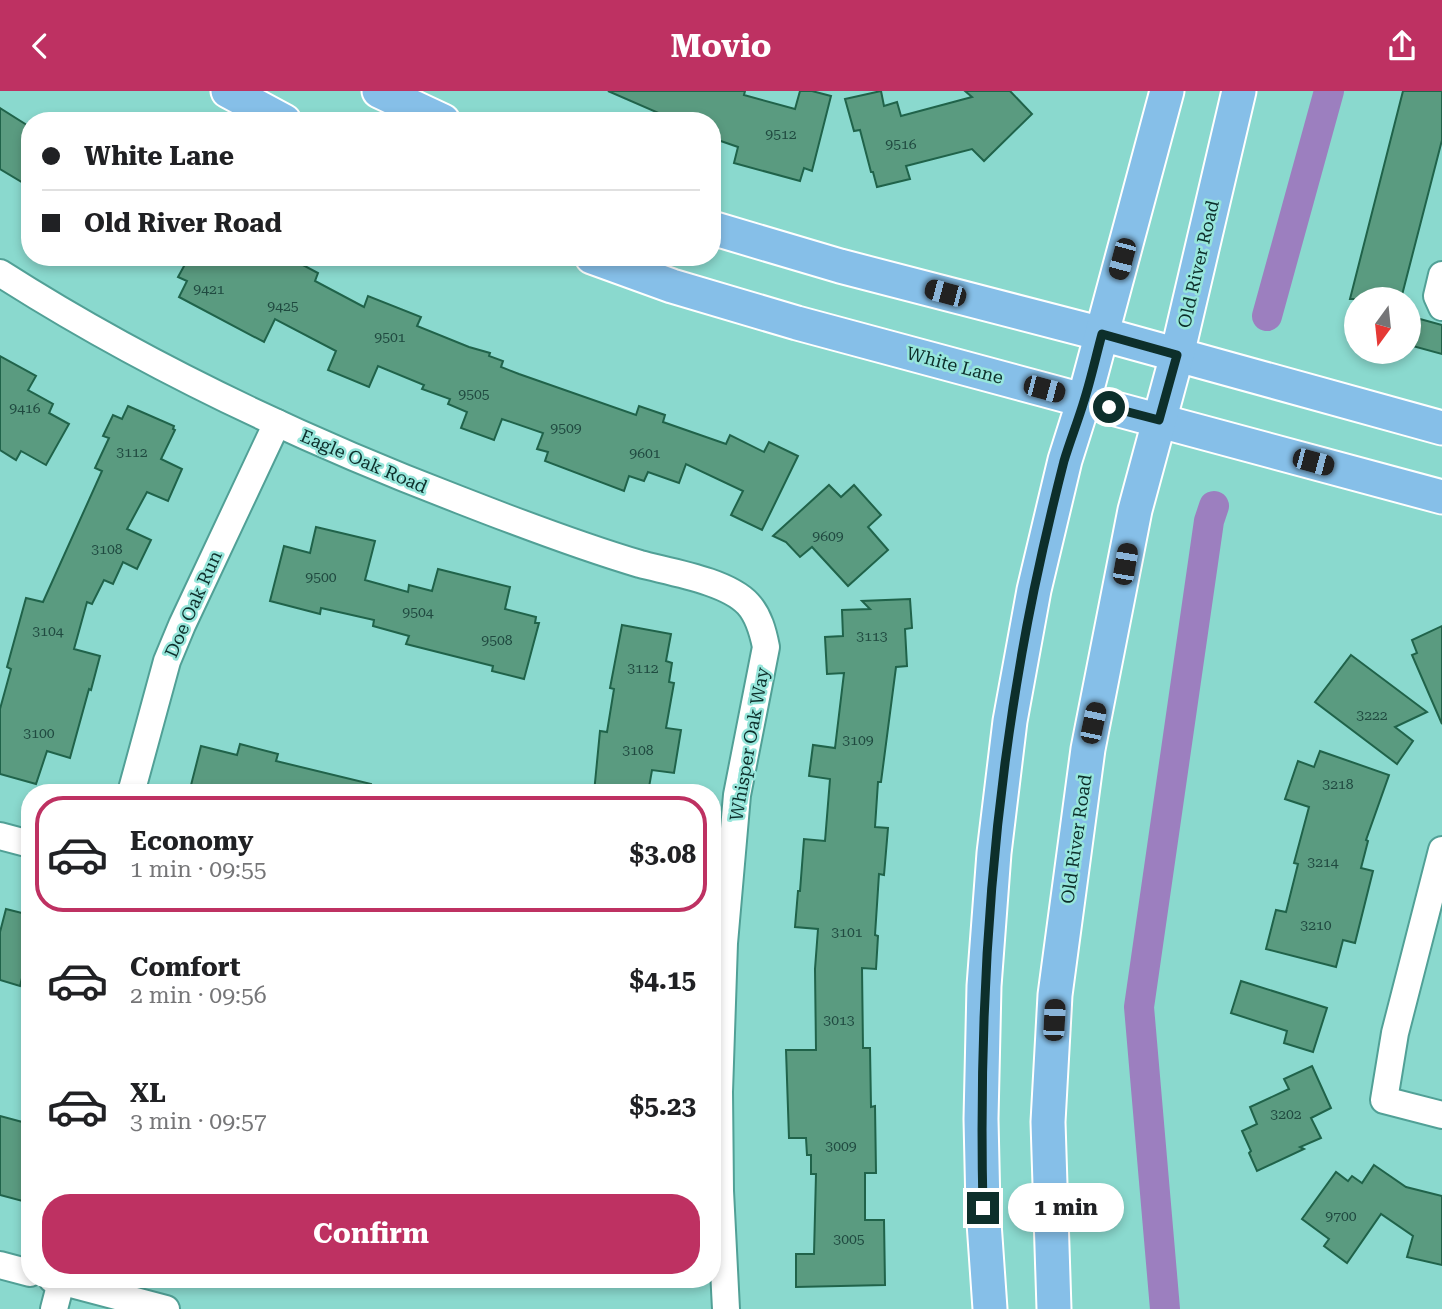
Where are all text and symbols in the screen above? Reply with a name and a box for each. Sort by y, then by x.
icon: back [21,27,59,65]
text: Movio [671,27,771,65]
icon: share [1383,27,1421,65]
house number: 9512 [765,126,797,142]
house number: 9516 [885,136,917,152]
text: White Lane [84,141,234,171]
street label: Old River Road [1173,198,1223,330]
text: Old River Road [84,208,282,238]
car [1107,236,1138,282]
car [922,277,969,309]
house number: 9421 [193,281,225,297]
north arrow [1344,287,1421,364]
map controls [1344,287,1421,364]
house number: 9425 [267,298,299,314]
house number: 9501 [374,329,406,345]
street label: White Lane [904,342,1006,388]
car [1021,373,1068,405]
house number: 9505 [458,386,490,402]
route start [1093,391,1125,423]
house number: 9416 [9,400,41,416]
house number: 9509 [550,420,582,436]
street label: Eagle Oak Road [297,425,431,497]
house number: 3112 [116,444,148,460]
house number: 9601 [629,445,661,461]
car [1290,446,1337,478]
house number: 9609 [812,528,844,544]
house number: 3108 [91,541,123,557]
car [1112,541,1139,587]
street label: Doe Oak Run [160,547,226,661]
house number: 9500 [305,569,337,585]
house number: 9504 [402,604,434,620]
house number: 3104 [32,623,64,639]
house number: 3113 [856,628,888,644]
house number: 9508 [481,632,513,648]
house number: 3112 [627,660,659,676]
street label: Whisper Oak Way [725,665,773,822]
car [1079,700,1108,746]
house number: 3222 [1356,707,1388,723]
house number: 3100 [23,725,55,741]
house number: 3109 [842,732,874,748]
house number: 3108 [622,742,654,758]
street label: Old River Road [1057,773,1096,905]
house number: 3218 [1322,776,1354,792]
icon: car [46,823,109,886]
text: Economy [130,826,253,856]
text: $3.08 [630,839,696,869]
house number: 3214 [1307,854,1339,870]
text: 1 min · 09:55 [130,856,267,883]
house number: 3210 [1300,917,1332,933]
house number: 3101 [831,924,863,940]
icon: car [46,949,109,1012]
text: Comfort [130,952,240,982]
text: $4.15 [630,965,696,995]
text: 2 min · 09:56 [130,982,267,1009]
car [1043,998,1066,1042]
house number: 3013 [823,1012,855,1028]
icon: car [46,1075,109,1138]
text: XL [130,1078,166,1108]
text: $5.23 [630,1091,696,1121]
house number: 3202 [1270,1106,1302,1122]
text: 3 min · 09:57 [130,1108,267,1135]
house number: 3009 [825,1138,857,1154]
callout: 1 min [1007,1183,1123,1233]
route end [967,1192,999,1224]
button: Confirm [42,1194,700,1274]
text: 1 min [1034,1194,1098,1221]
house number: 9700 [1325,1208,1357,1224]
house number: 3005 [833,1231,865,1247]

